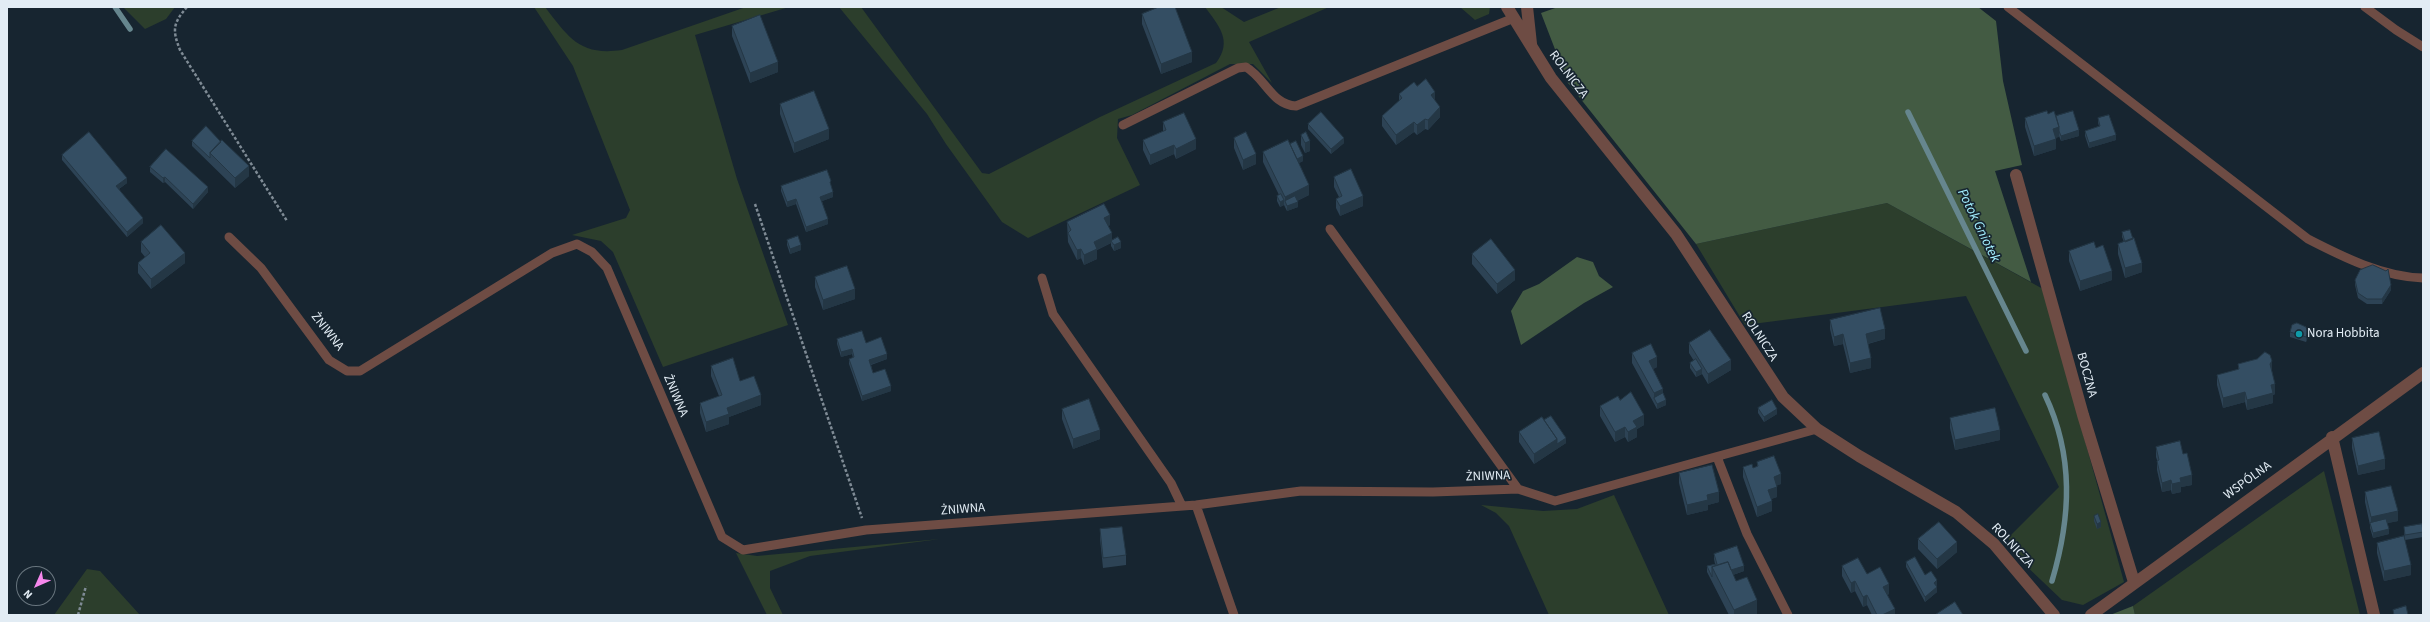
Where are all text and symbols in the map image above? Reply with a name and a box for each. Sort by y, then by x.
street label: ROLNICZA [1545,48,1591,102]
water label: Potok Gniotek [1953,187,2003,265]
street label: ROLNICZA [1737,309,1781,365]
street label: ŻNIWNA [307,310,347,354]
place label: Nora Hobbita [2307,326,2380,342]
marker: Nora Hobbita [2294,329,2304,339]
street label: BOCZNA [2073,351,2099,399]
street label: ŻNIWNA [659,372,691,420]
street label: WSPÓLNA [2221,459,2275,503]
street label: ŻNIWNA [1465,468,1511,486]
street label: ŻNIWNA [940,501,986,519]
street label: ROLNICZA [1987,520,2037,572]
north arrow [16,566,56,606]
text: N [20,586,36,602]

